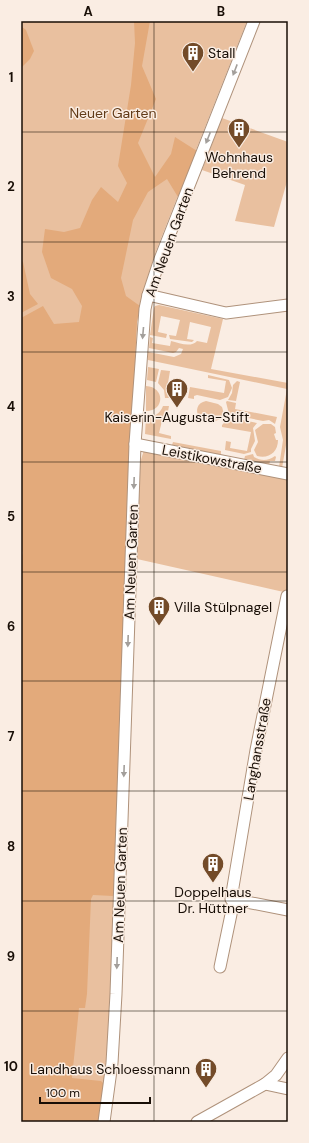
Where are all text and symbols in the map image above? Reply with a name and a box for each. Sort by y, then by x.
text: A [83,3,93,20]
text: B [217,3,225,20]
building icon: Stall [180,40,206,73]
place label: Stall [208,44,235,62]
one-way arrow [231,65,237,77]
text: 1 [9,69,13,86]
park label: Neuer Garten [69,104,157,122]
building icon: Wohnhaus Behrend [226,116,252,149]
one-way arrow [205,133,211,144]
place label: Wohnhaus Behrend [205,148,273,182]
text: 2 [7,178,15,195]
street label: Am Neuen Garten [141,185,197,299]
text: 3 [7,288,15,305]
one-way arrow [140,327,147,339]
building icon: Kaiserin-Augusta-Stift [164,376,190,409]
text: 4 [7,398,15,415]
place label: Kaiserin-Augusta-Stift [104,408,250,426]
street label: Leistikowstraße [161,441,263,478]
one-way arrow [130,477,137,489]
street label: Am Neuen Garten [120,504,142,620]
text: 5 [7,508,15,525]
building icon: Villa Stülpnagel [146,594,172,627]
place label: Villa Stülpnagel [174,598,272,616]
text: 6 [7,618,15,635]
one-way arrow [125,635,132,647]
street label: Langhansstraße [239,696,275,802]
text: 7 [8,728,15,745]
one-way arrow [121,765,127,778]
street label: Am Neuen Garten [109,827,131,943]
text: 8 [7,838,15,855]
building icon: Doppelhaus Dr. Hüttner [200,851,226,884]
place label: Doppelhaus Dr. Hüttner [174,883,252,917]
text: 9 [7,948,15,965]
one-way arrow [114,957,120,970]
building icon: Landhaus Schloessmann [193,1056,219,1089]
text: 10 [4,1058,18,1075]
place label: Landhaus Schloessmann [30,1060,190,1078]
scale bar [40,1079,150,1105]
text: 100 m [46,1085,80,1101]

